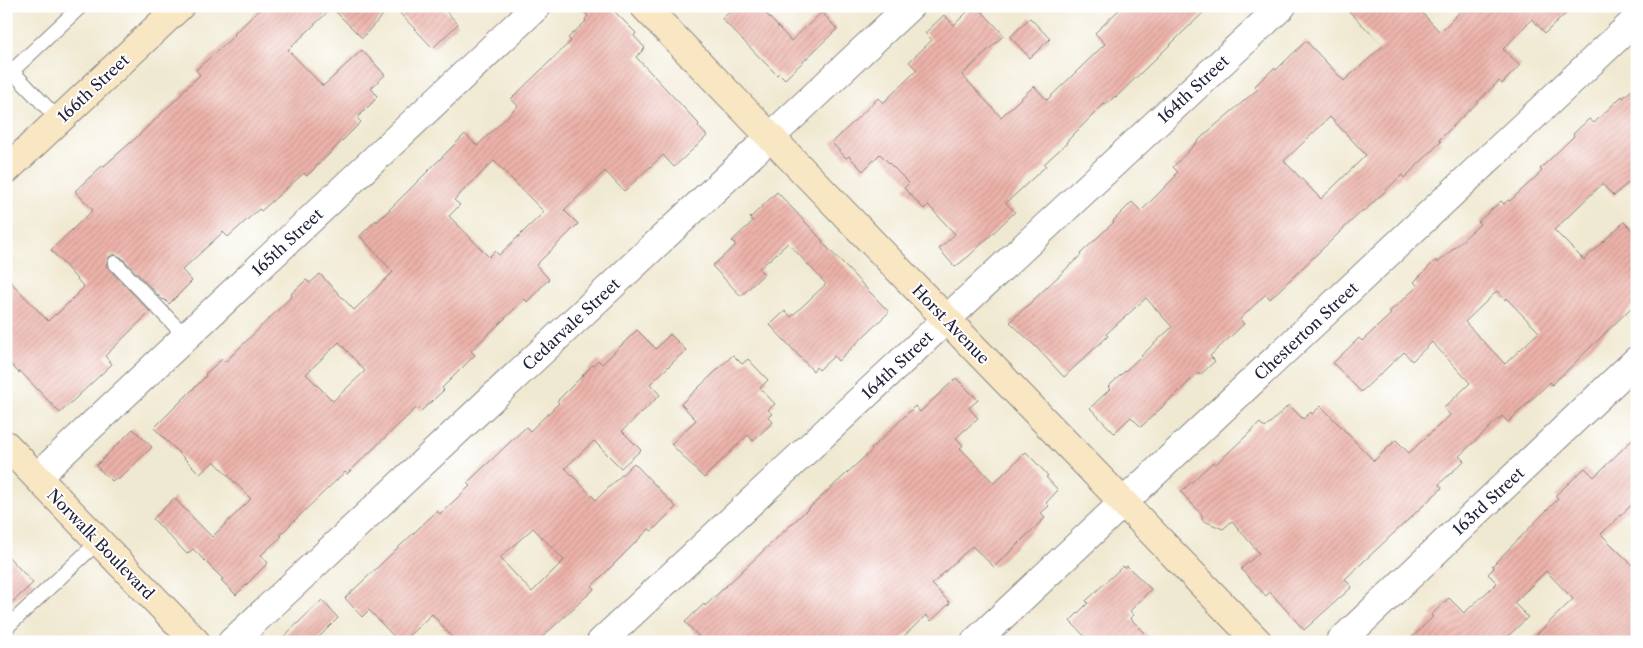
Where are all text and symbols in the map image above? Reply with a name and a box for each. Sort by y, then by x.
street label: 166th Street [53,50,133,126]
street label: 164th Street [1153,51,1233,127]
street label: 165th Street [247,204,327,280]
street label: Cedarvale Street [518,273,624,374]
street label: Chesterton Street [1250,278,1362,384]
street label: Horst Avenue [908,280,994,368]
street label: 164th Street [857,327,937,403]
street label: 163rd Street [1448,462,1528,539]
street label: Norwalk Boulevard [43,485,159,604]

